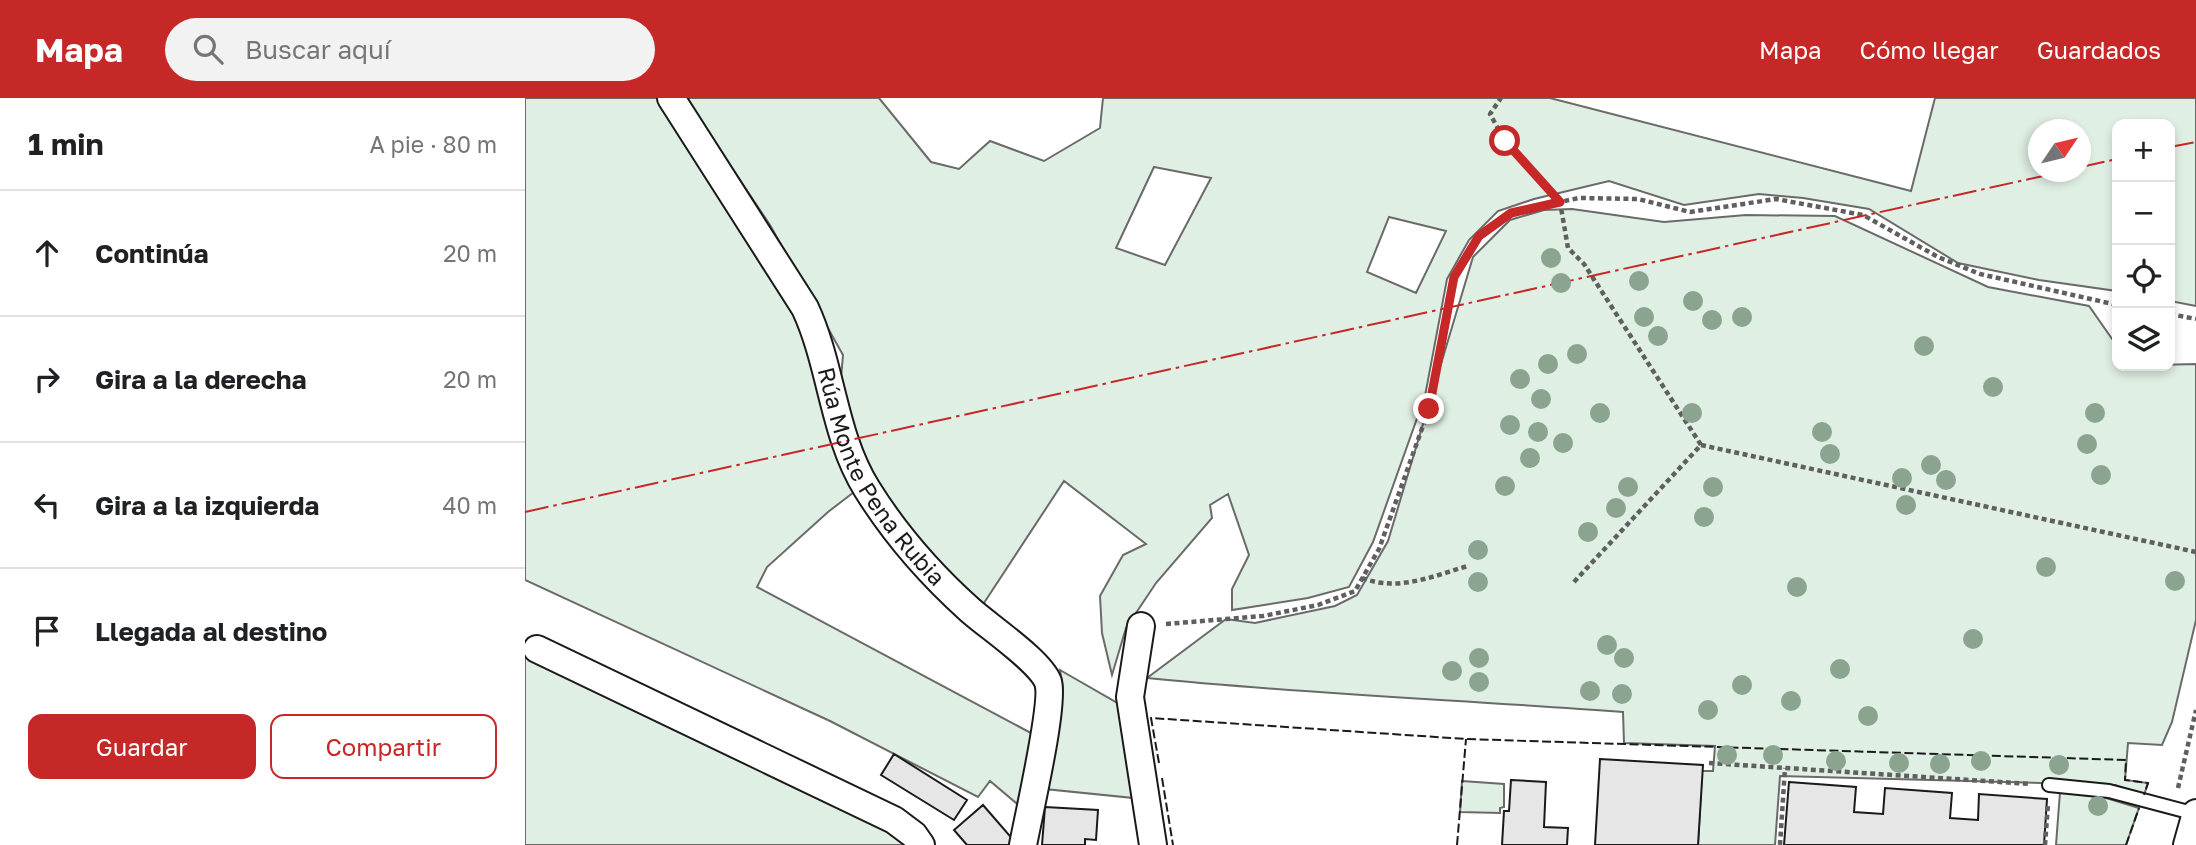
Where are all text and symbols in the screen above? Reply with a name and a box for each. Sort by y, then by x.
search box [165,18,655,81]
text: Mapa [35,30,123,69]
icon: search [189,30,227,68]
text: Buscar aquí [245,34,391,65]
text: Mapa [1759,35,1822,64]
text: Cómo llegar [1860,35,1999,64]
text: Guardados [2037,35,2161,64]
north arrow [2028,119,2091,182]
map controls [2112,119,2175,371]
button: + [2112,119,2175,182]
route start [1489,125,1520,156]
text: 1 min [28,126,104,162]
text: A pie · 80 m [369,130,497,158]
button: − [2112,182,2175,245]
icon: ahead [28,234,66,272]
text: Continúa [95,238,209,269]
text: 20 m [443,239,497,267]
button: locate [2112,245,2175,308]
button: layers [2112,308,2175,371]
icon: right [28,360,66,398]
text: Gira a la derecha [95,364,307,395]
street label: Rúa Monte Pena Rubia [813,364,951,591]
text: 20 m [443,365,497,393]
route end [1413,393,1444,424]
icon: left [28,486,66,524]
text: Gira a la izquierda [95,490,319,521]
text: 40 m [443,491,497,519]
icon: arrive [28,612,66,650]
text: Llegada al destino [95,616,327,647]
button: Guardar [28,714,256,779]
button: Compartir [270,714,497,779]

